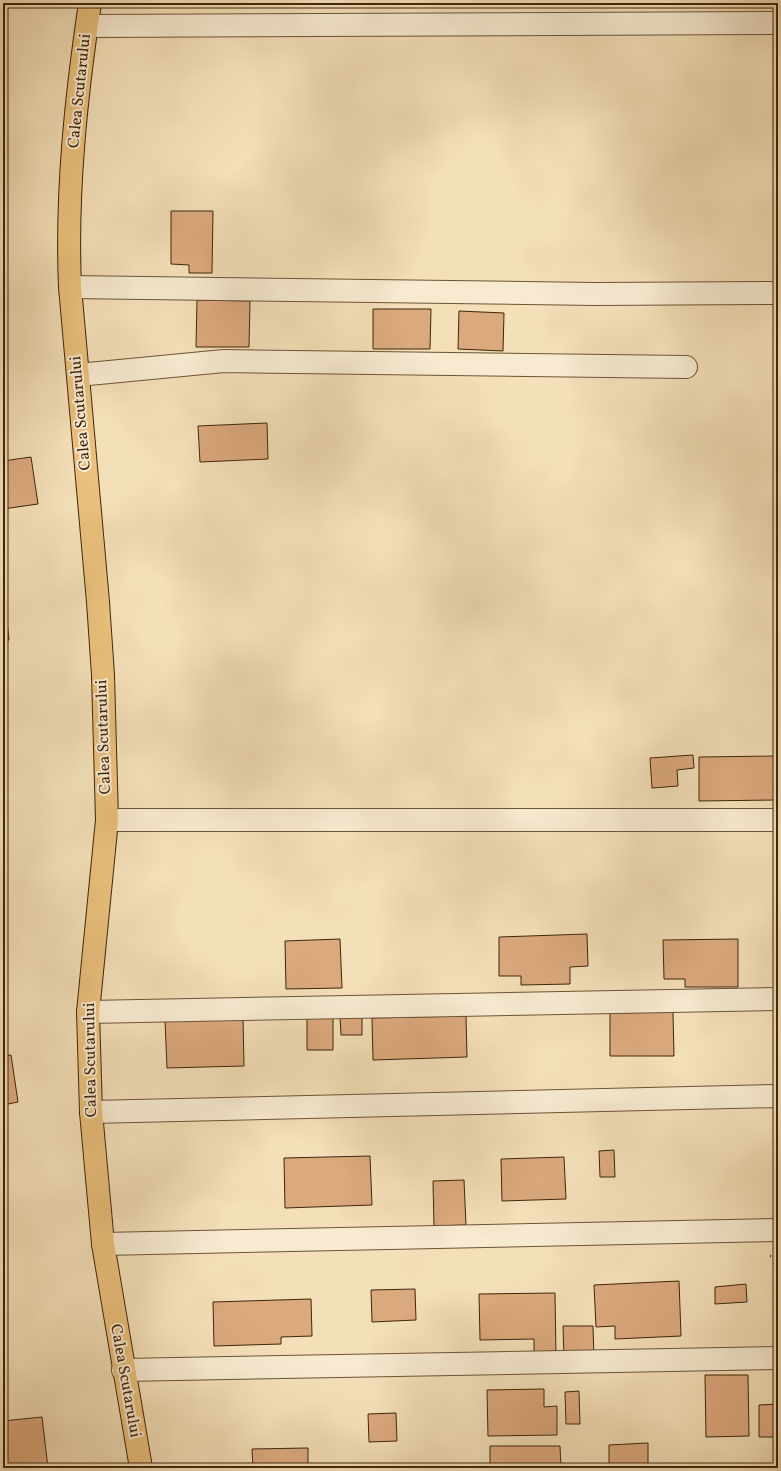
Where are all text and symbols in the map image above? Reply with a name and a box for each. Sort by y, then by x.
street label: Calea Scutarului [63,33,97,149]
street label: Calea Scutarului [65,355,97,471]
street label: Calea Scutarului [91,679,117,795]
street label: Calea Scutarului [79,1002,103,1118]
street label: Calea Scutarului [104,1323,146,1440]

